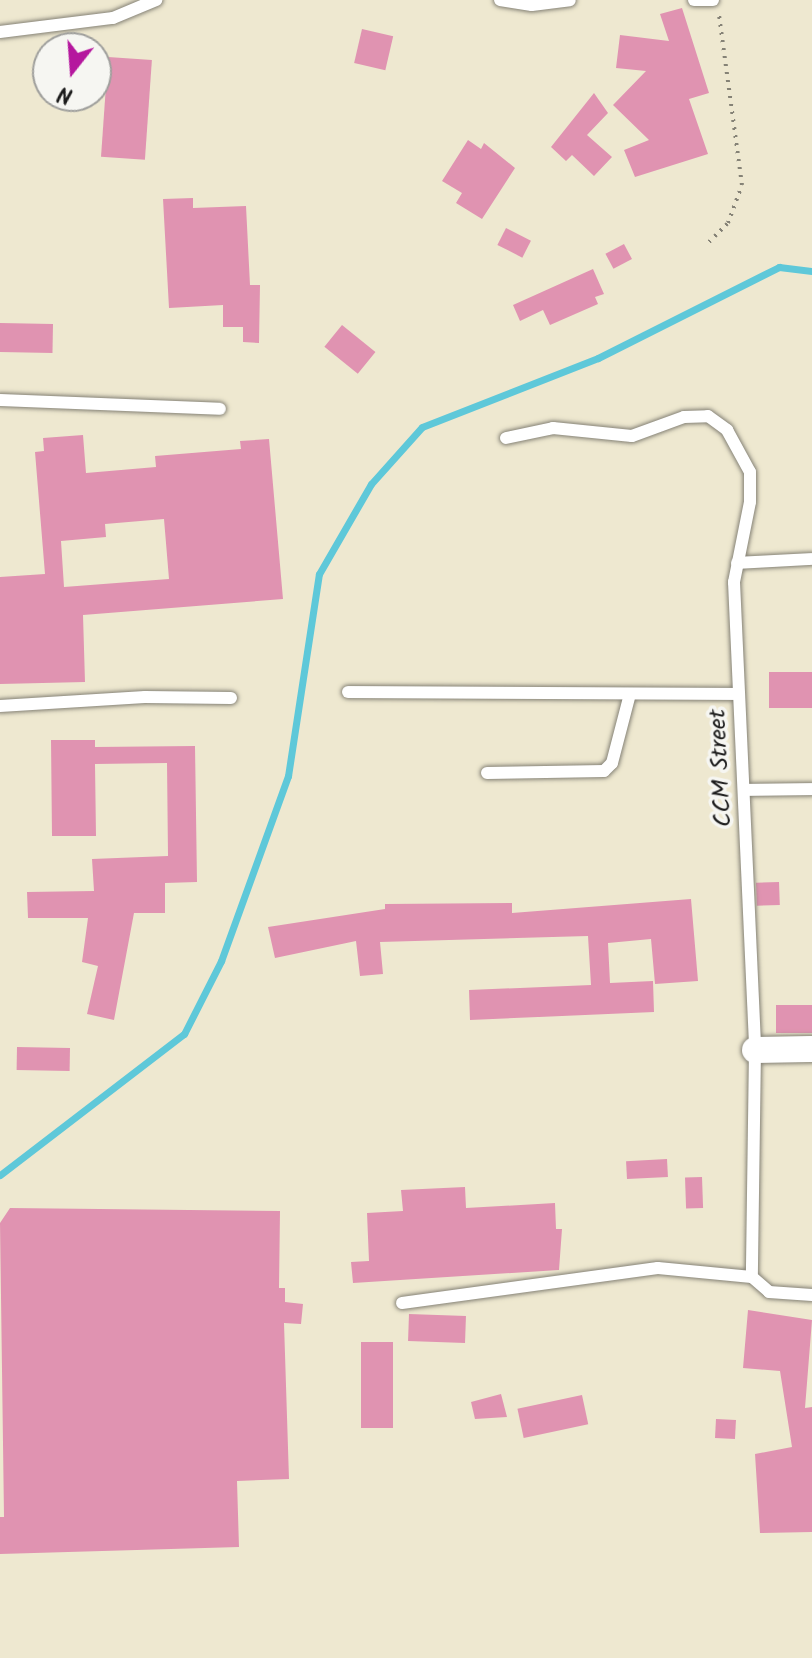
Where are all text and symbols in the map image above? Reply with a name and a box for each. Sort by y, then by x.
north arrow [32,32,112,112]
text: N [54,75,77,112]
street label: CCM Street [704,708,738,828]

